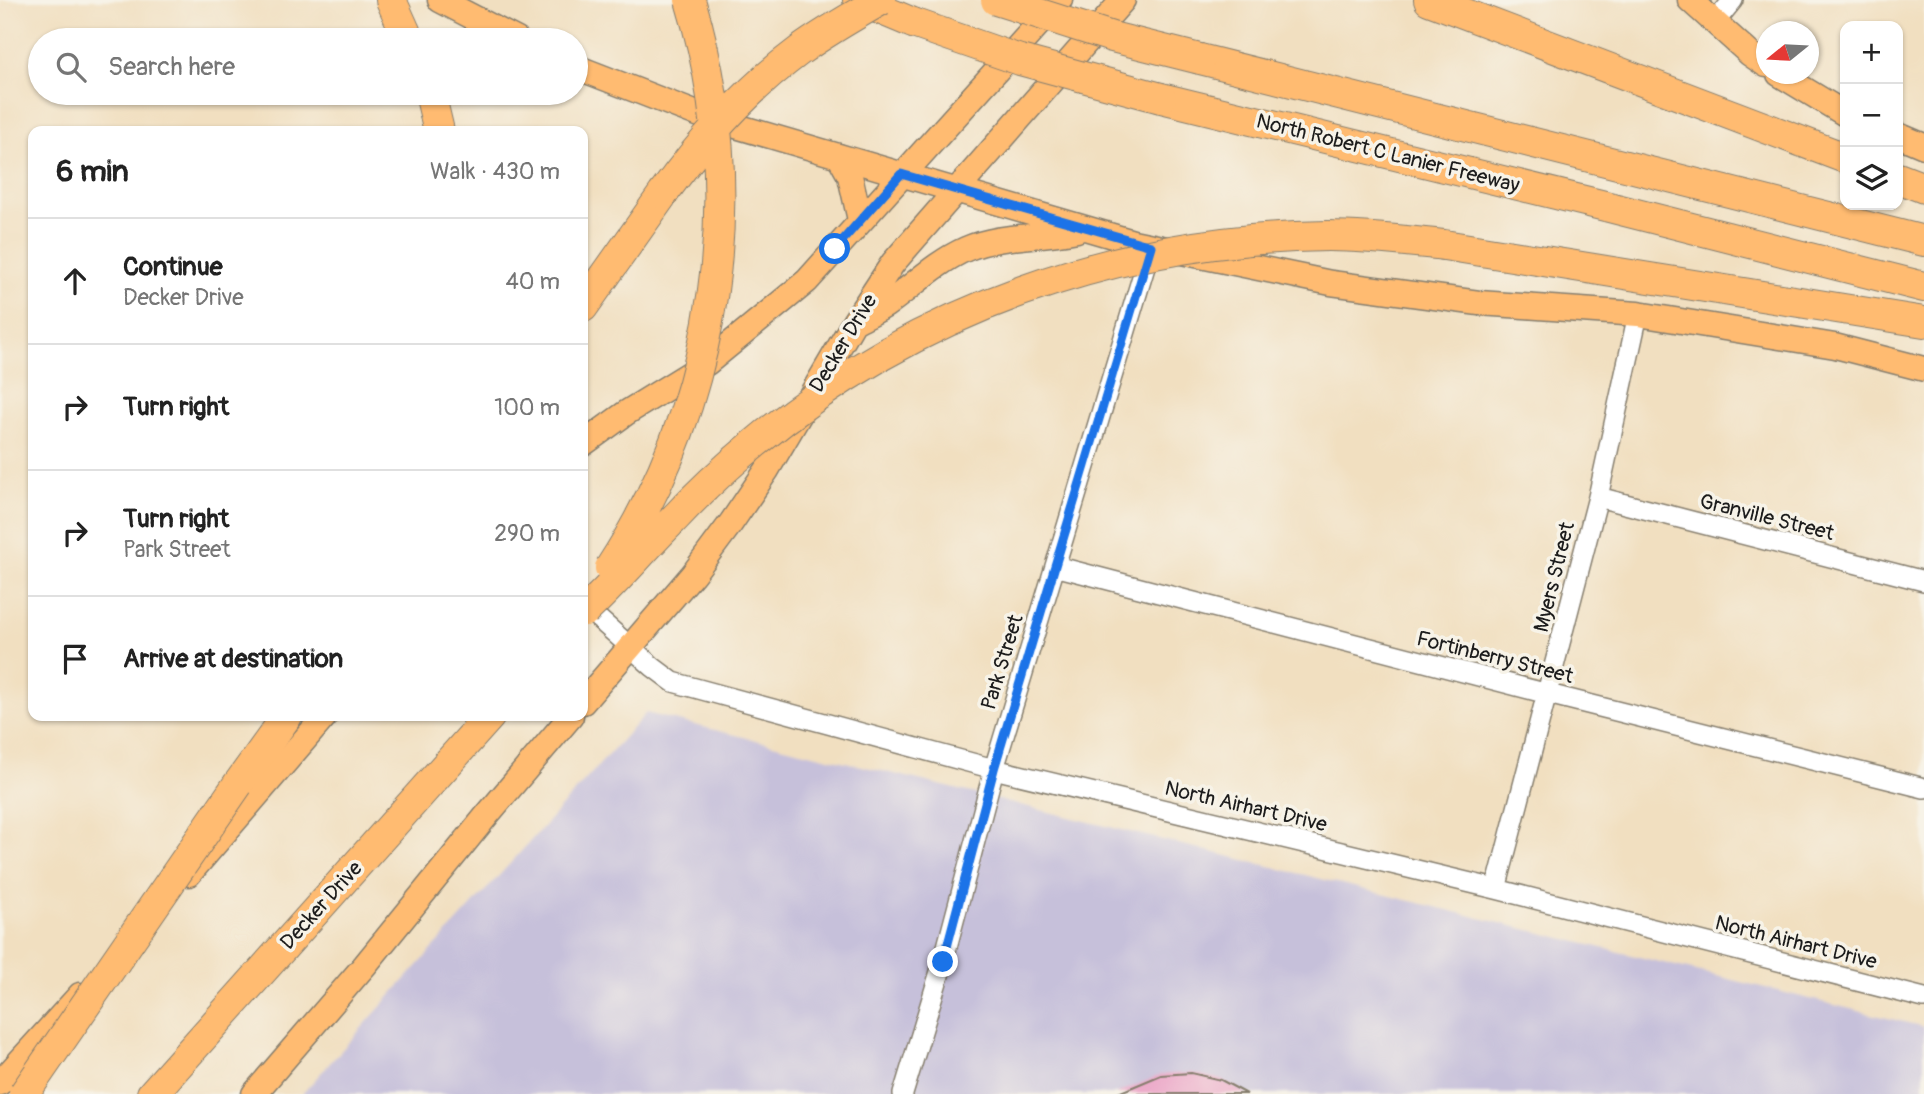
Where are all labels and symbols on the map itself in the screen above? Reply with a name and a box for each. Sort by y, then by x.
north arrow [1756,21,1819,84]
street label: North Robert C Lanier Freeway [1253,108,1522,199]
route start [819,233,850,264]
street label: Decker Drive [803,289,884,397]
street label: Granville Street [1697,488,1837,547]
street label: Myers Street [1528,519,1581,635]
street label: Park Street [975,611,1030,713]
street label: Fortinberry Street [1414,625,1576,690]
street label: North Airhart Drive [1162,775,1330,838]
street label: Decker Drive [274,855,369,955]
street label: North Airhart Drive [1712,909,1880,976]
route end [927,946,958,977]

